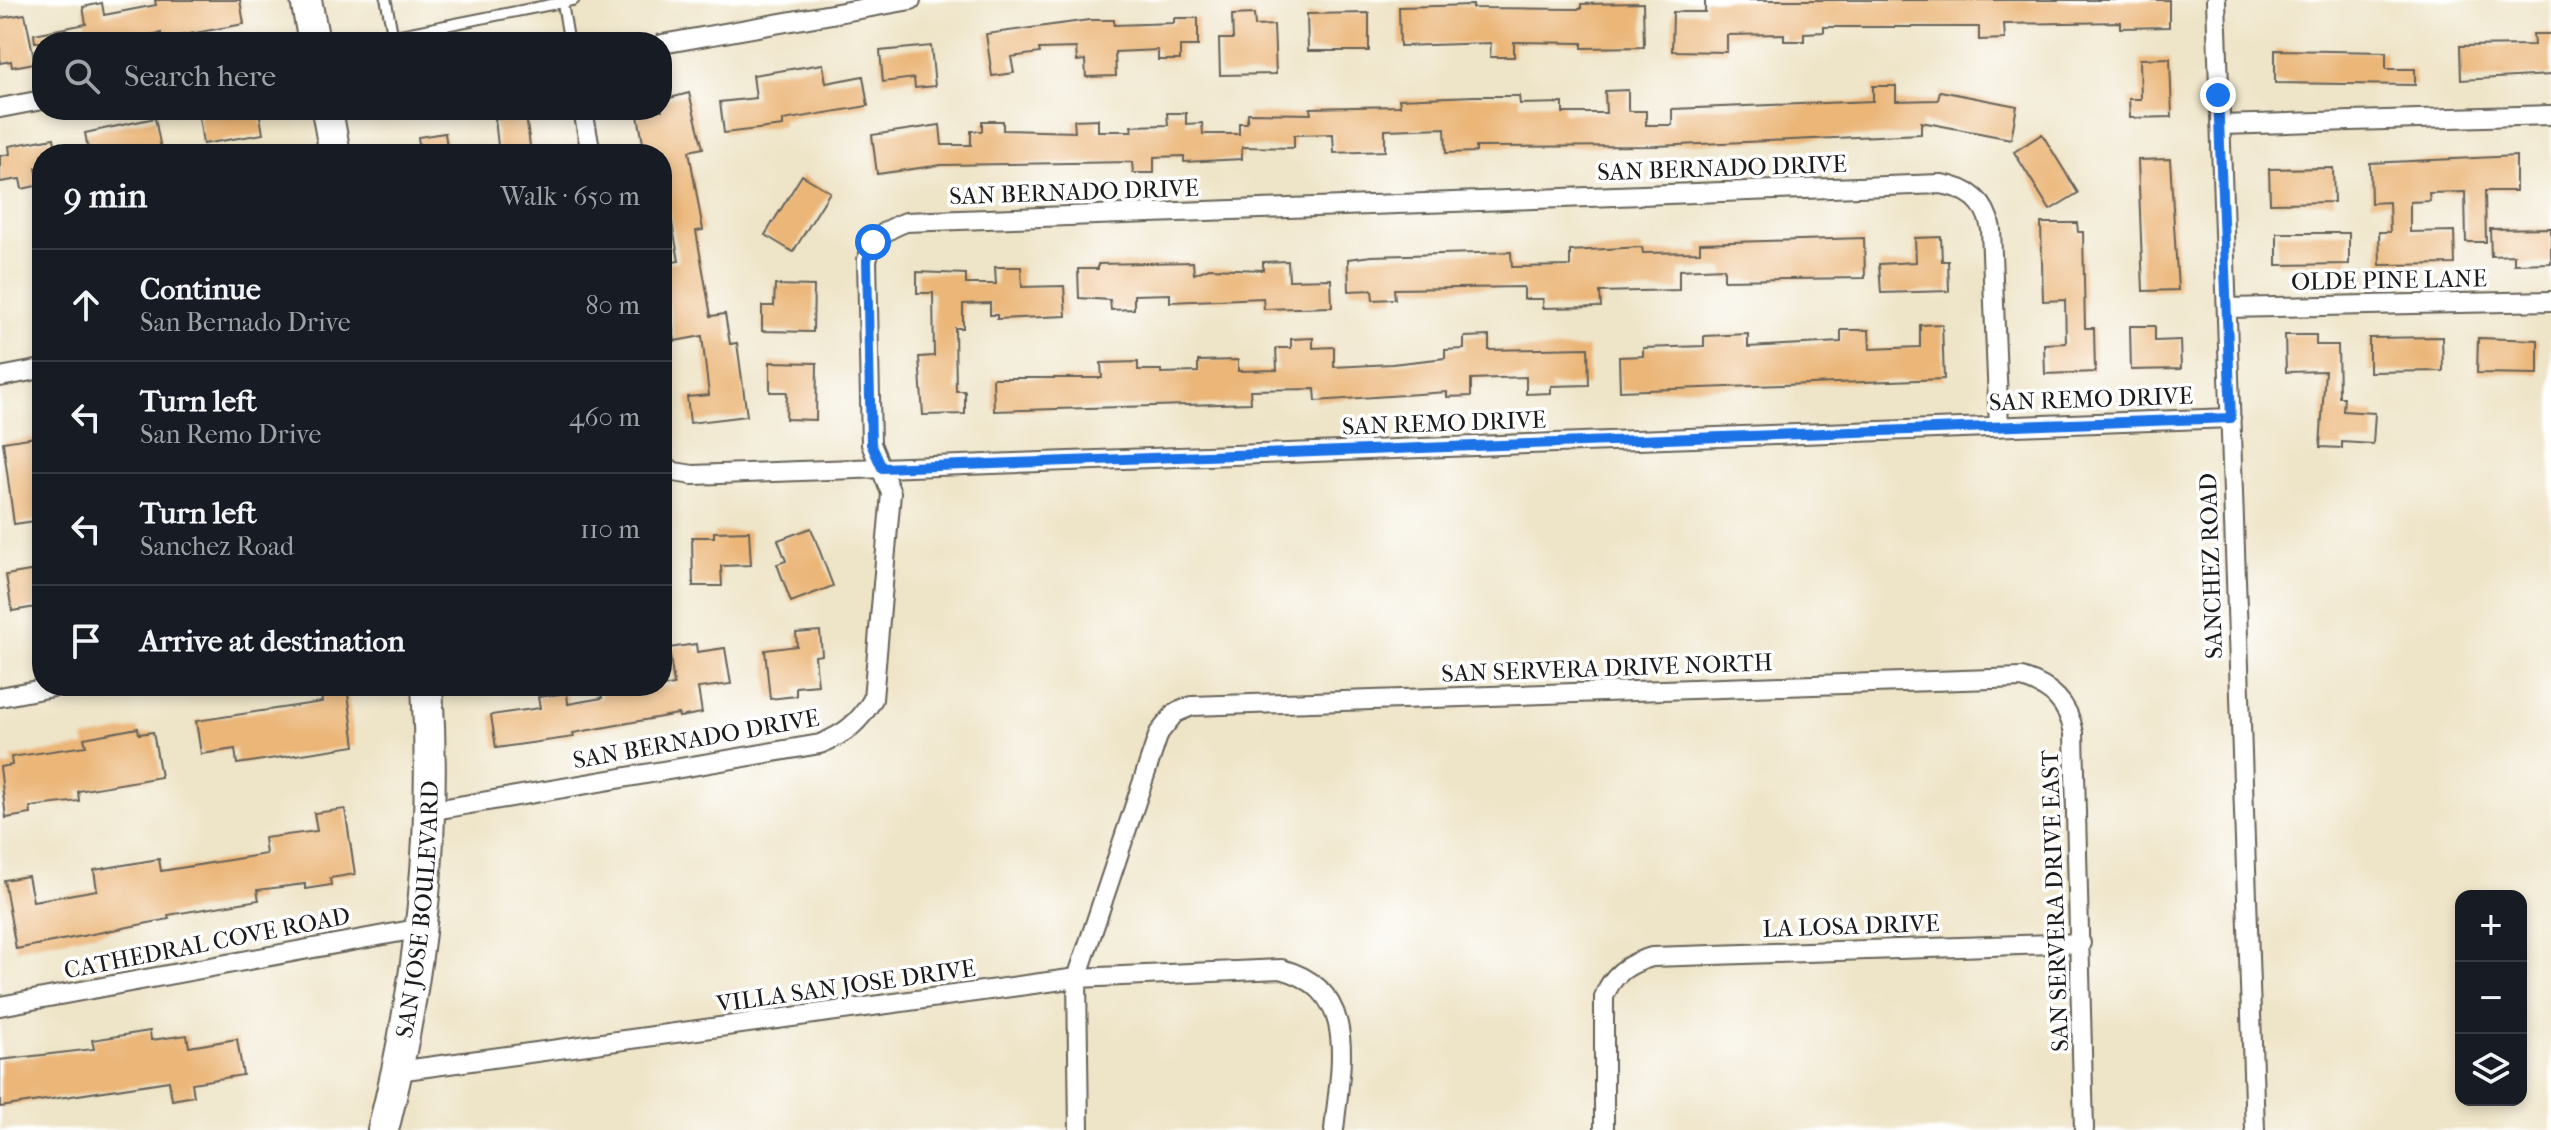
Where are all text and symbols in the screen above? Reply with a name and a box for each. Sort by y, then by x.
search box [32,32,672,120]
icon: search [60,54,104,98]
text: Search here [124,59,276,94]
route end [2200,77,2236,113]
street label: SAN BERNADO DRIVE [1597,150,1847,186]
street label: SAN BERNADO DRIVE [949,174,1199,210]
text: 9 min [64,176,147,216]
text: Walk · 650 m [500,181,640,212]
route start [855,224,891,260]
street label: OLDE PINE LANE [2291,264,2487,296]
text: Continue [140,272,261,307]
icon: ahead [64,283,108,327]
text: 80 m [585,290,640,321]
text: San Bernado Drive [140,307,351,338]
street label: SAN REMO DRIVE [1988,381,2194,417]
text: Turn left [140,384,257,419]
icon: left [64,395,108,439]
text: 460 m [569,402,640,433]
street label: SAN REMO DRIVE [1341,405,1547,441]
text: San Remo Drive [140,419,321,450]
street label: SANCHEZ ROAD [2194,472,2228,660]
text: Turn left [140,496,257,531]
icon: left [64,507,108,551]
text: 110 m [580,514,640,545]
text: Sanchez Road [140,531,294,562]
icon: arrive [64,619,108,663]
text: Arrive at destination [140,624,405,659]
street label: SAN SERVERA DRIVE NORTH [1441,648,1773,688]
street label: SAN BERNADO DRIVE [571,704,821,774]
street label: SAN SERVERA DRIVE EAST [2036,749,2074,1052]
street label: SAN JOSE BOULEVARD [390,780,444,1040]
map controls [2455,890,2527,1106]
button: + [2455,890,2527,962]
street label: CATHEDRAL COVE ROAD [62,902,352,984]
street label: LA LOSA DRIVE [1762,909,1940,943]
street label: VILLA SAN JOSE DRIVE [714,954,977,1018]
button: − [2455,962,2527,1034]
button: layers [2455,1034,2527,1106]

